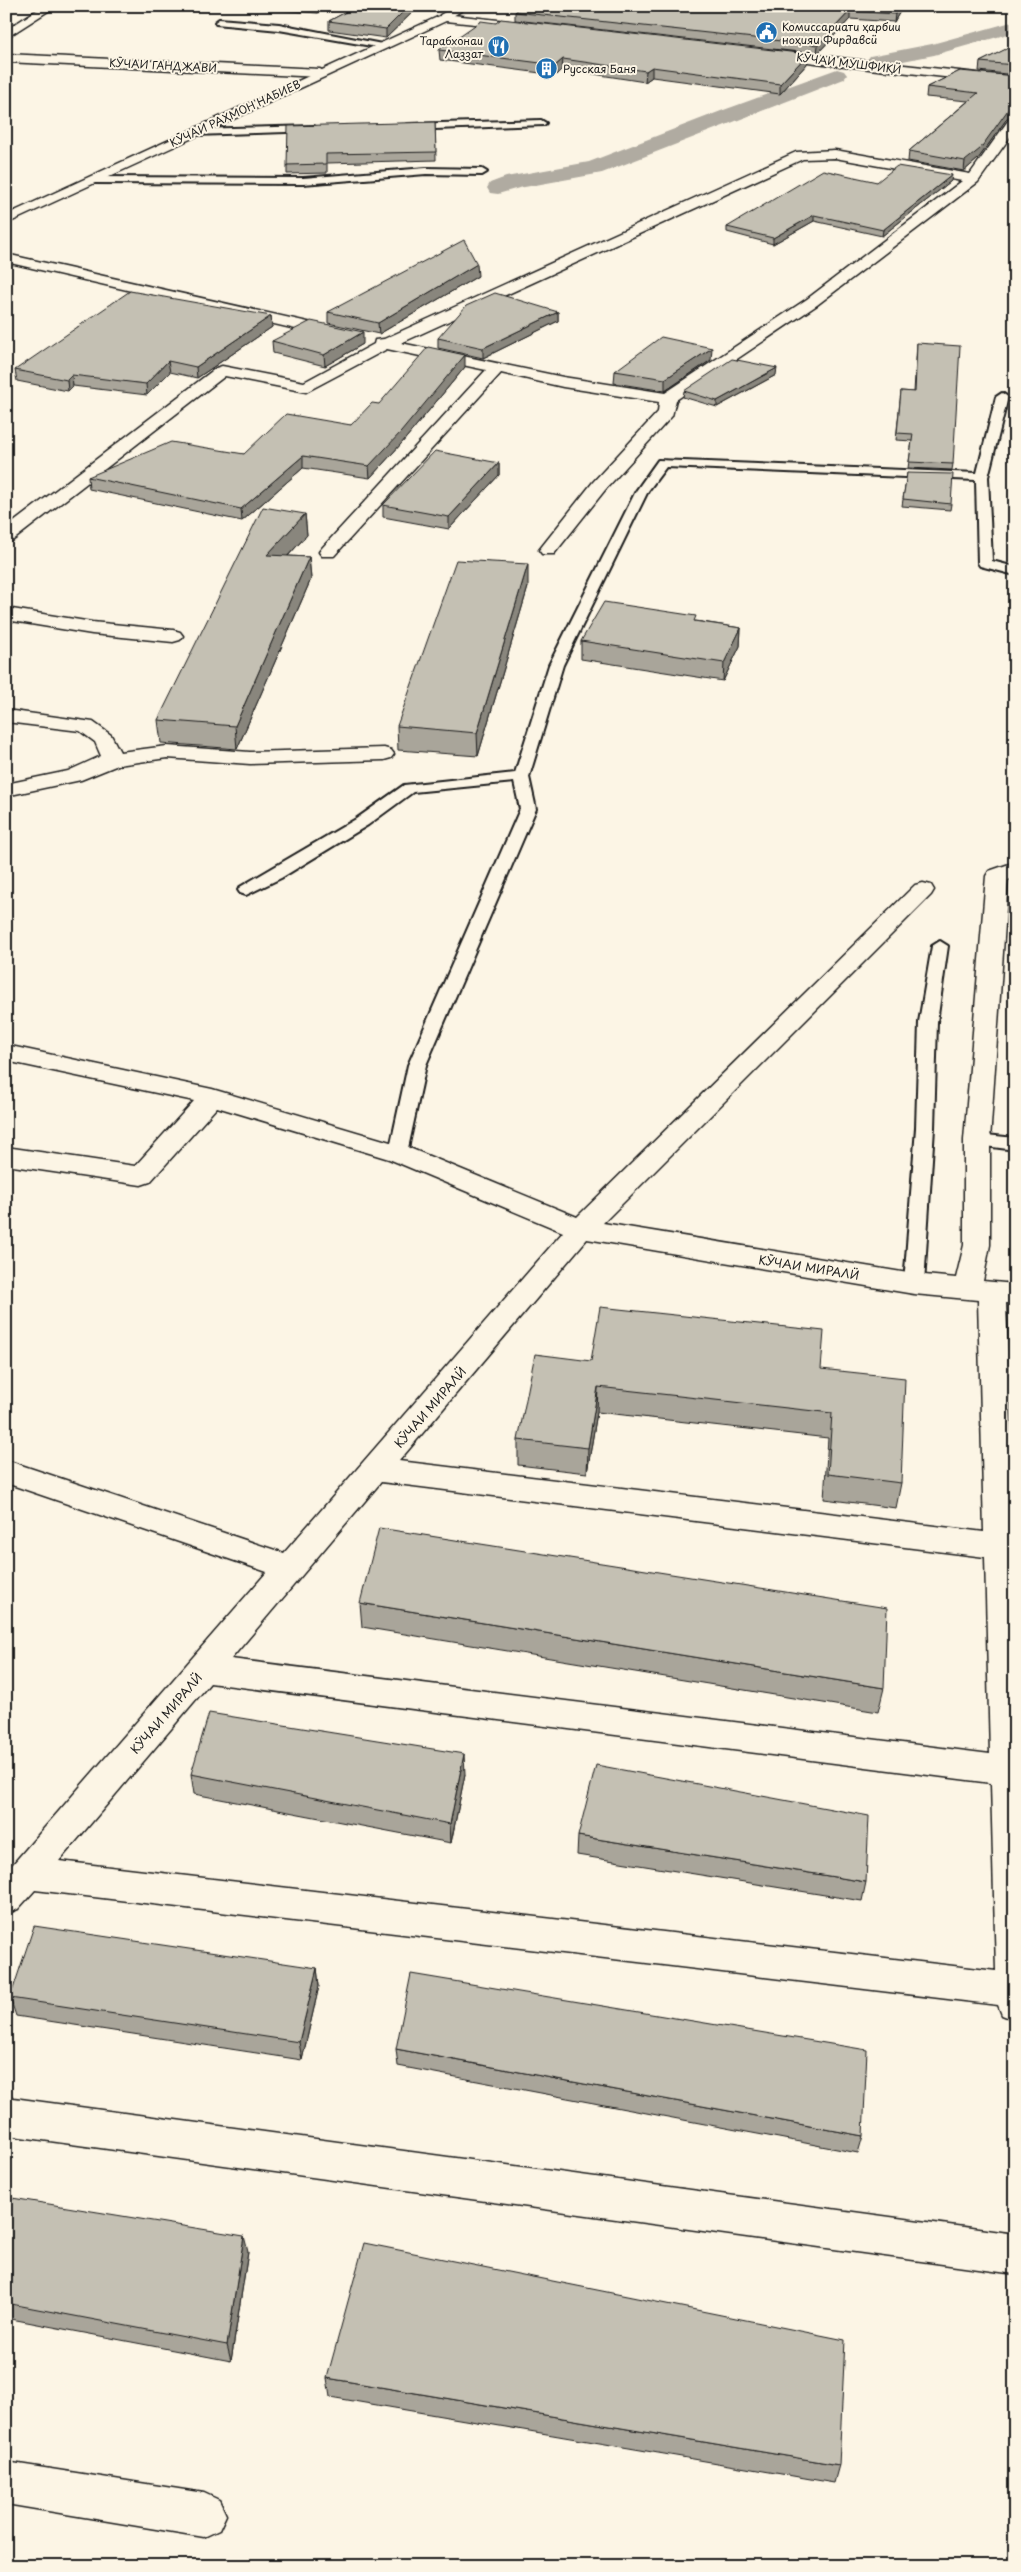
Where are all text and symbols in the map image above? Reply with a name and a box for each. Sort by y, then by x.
place label: Комиссариати ҳарбии ноҳияи Фирдавсӣ [782,18,901,48]
public building icon: Комиссариати ҳарбии ноҳияи Фирдавсӣ [754,20,778,44]
place label: Тарабхонаи Лаззат [420,32,484,62]
restaurant icon: Тарабхонаи Лаззат [487,34,511,58]
street label: КӮЧАИ МУШФИҚӢ [796,48,902,78]
street label: КӮЧАИ ГАНДЖАВИ [109,54,217,76]
building icon: Русская Баня [535,56,559,80]
place label: Русская Баня [563,60,636,77]
street label: КӮЧАИ РАҲМОН НАБИЕВ [167,75,303,151]
street label: КӮЧАИ МИРАЛӢ [757,1250,861,1284]
street label: КӮЧАИ МИРАЛӢ [390,1363,470,1451]
street label: КӮЧАИ МИРАЛӢ [126,1669,206,1757]

